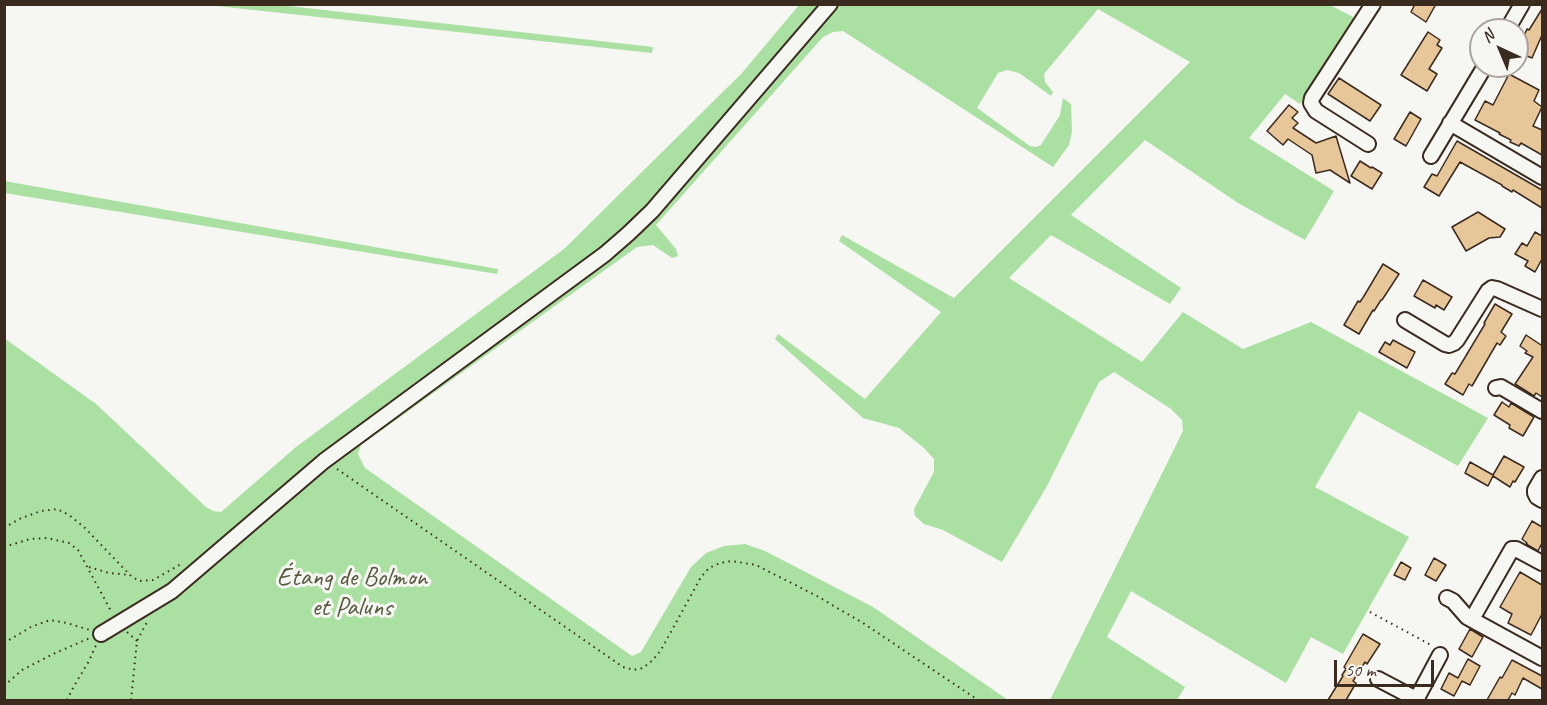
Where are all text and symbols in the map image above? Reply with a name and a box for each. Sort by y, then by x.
north arrow [1469,18,1529,78]
text: N [1477,26,1498,47]
park label: Étang de Bolmon et Paluns [277,562,427,624]
scale bar [1337,648,1438,686]
text: 50 m [1345,659,1376,681]

